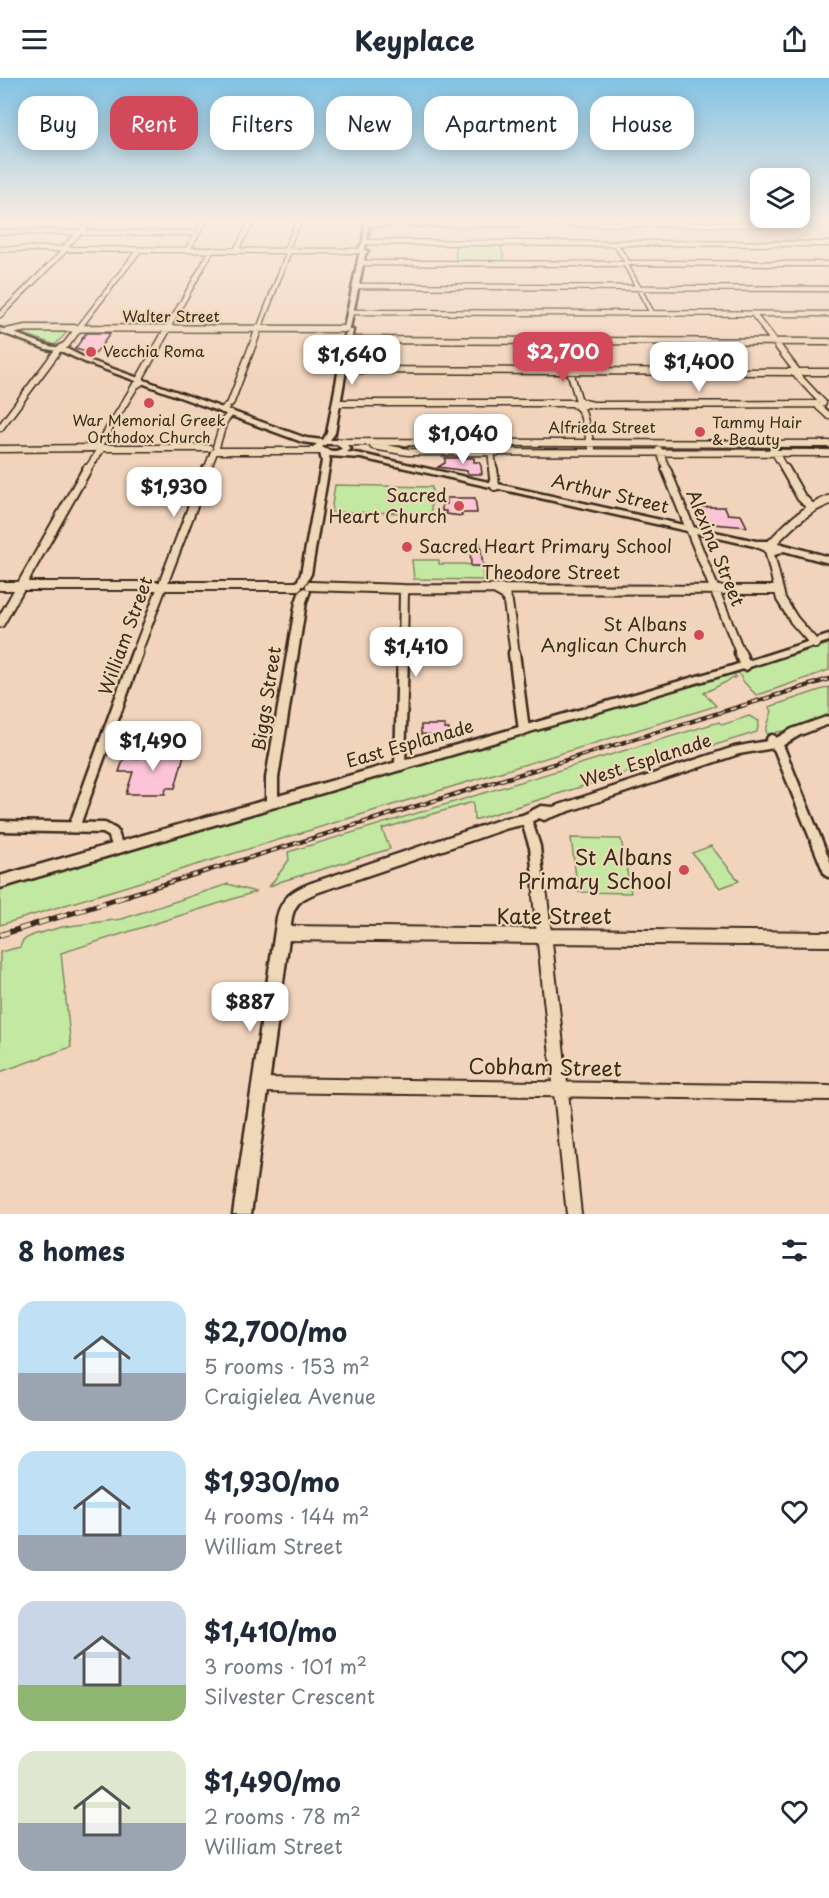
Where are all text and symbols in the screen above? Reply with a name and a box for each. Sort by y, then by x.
text: Keyplace [354,19,475,60]
icon: menu [18,23,51,56]
icon: share [778,23,811,56]
chip: Buy [18,96,98,150]
chip: Rent [110,96,198,150]
chip: Filters [210,96,314,150]
chip: New [326,96,412,150]
chip: Apartment [424,96,578,150]
chip: House [590,96,694,150]
map controls [750,168,810,228]
button: layers [750,168,810,228]
street label: Walter Street [122,304,220,327]
pin: $2,700 [514,332,612,383]
pin: $1,640 [303,335,401,386]
text: $2,700 [527,336,599,366]
place label: Vecchia Roma [103,339,205,362]
text: $1,640 [317,339,387,369]
pin: $1,400 [650,342,748,393]
marker: Vecchia Roma [84,345,98,359]
text: $1,400 [664,346,734,376]
marker: War Memorial Greek Orthodox Church [142,396,156,410]
place label: War Memorial Greek Orthodox Church [72,408,226,448]
place label: Tammy Hair & Beauty [712,410,802,450]
pin: $1,040 [414,414,512,465]
street label: Alfrieda Street [548,415,656,438]
text: $1,040 [428,418,498,448]
marker: Tammy Hair & Beauty [693,425,707,439]
street label: Arthur Street [549,466,672,519]
pin: $1,930 [125,467,223,518]
text: $1,930 [141,471,207,501]
place label: Sacred Heart Church [328,481,447,529]
street label: Alexina Street [681,485,752,610]
marker: Sacred Heart Church [452,499,466,513]
place label: Sacred Heart Primary School [419,532,672,559]
marker: Sacred Heart Primary School [400,540,414,554]
street label: Theodore Street [482,558,620,585]
street label: William Street [91,572,159,699]
place label: St Albans Anglican Church [541,610,687,658]
pin: $1,410 [367,627,465,678]
marker: St Albans Anglican Church [692,628,706,642]
text: $1,410 [384,631,448,661]
street label: Biggs Street [244,644,287,753]
street label: East Esplanade [343,711,476,774]
pin: $1,490 [104,721,202,772]
text: $1,490 [119,725,187,755]
street label: West Esplanade [577,726,714,793]
place label: St Albans Primary School [517,840,672,896]
marker: St Albans Primary School [677,863,691,877]
street label: Kate Street [496,899,612,931]
pin: $887 [214,982,286,1033]
text: $887 [225,986,275,1016]
street label: Cobham Street [468,1049,622,1083]
text: 8 homes [18,1231,125,1270]
icon: filters [778,1234,811,1267]
text: $2,700/mo [204,1312,347,1351]
icon: home [66,1325,138,1397]
icon: heart [778,1345,811,1378]
text: 5 rooms · 153 m² [204,1351,370,1381]
text: Craigielea Avenue [204,1381,376,1411]
text: $1,930/mo [204,1462,340,1501]
icon: home [66,1475,138,1547]
icon: heart [778,1495,811,1528]
text: 4 rooms · 144 m² [204,1501,369,1531]
text: William Street [204,1531,343,1561]
text: $1,410/mo [204,1612,337,1651]
icon: home [66,1625,138,1697]
icon: heart [778,1645,811,1678]
text: 3 rooms · 101 m² [204,1651,367,1681]
text: Silvester Crescent [204,1681,375,1711]
text: $1,490/mo [204,1762,341,1801]
icon: home [66,1775,138,1847]
icon: heart [778,1795,811,1828]
text: 2 rooms · 78 m² [204,1801,361,1831]
text: William Street [204,1831,343,1861]

